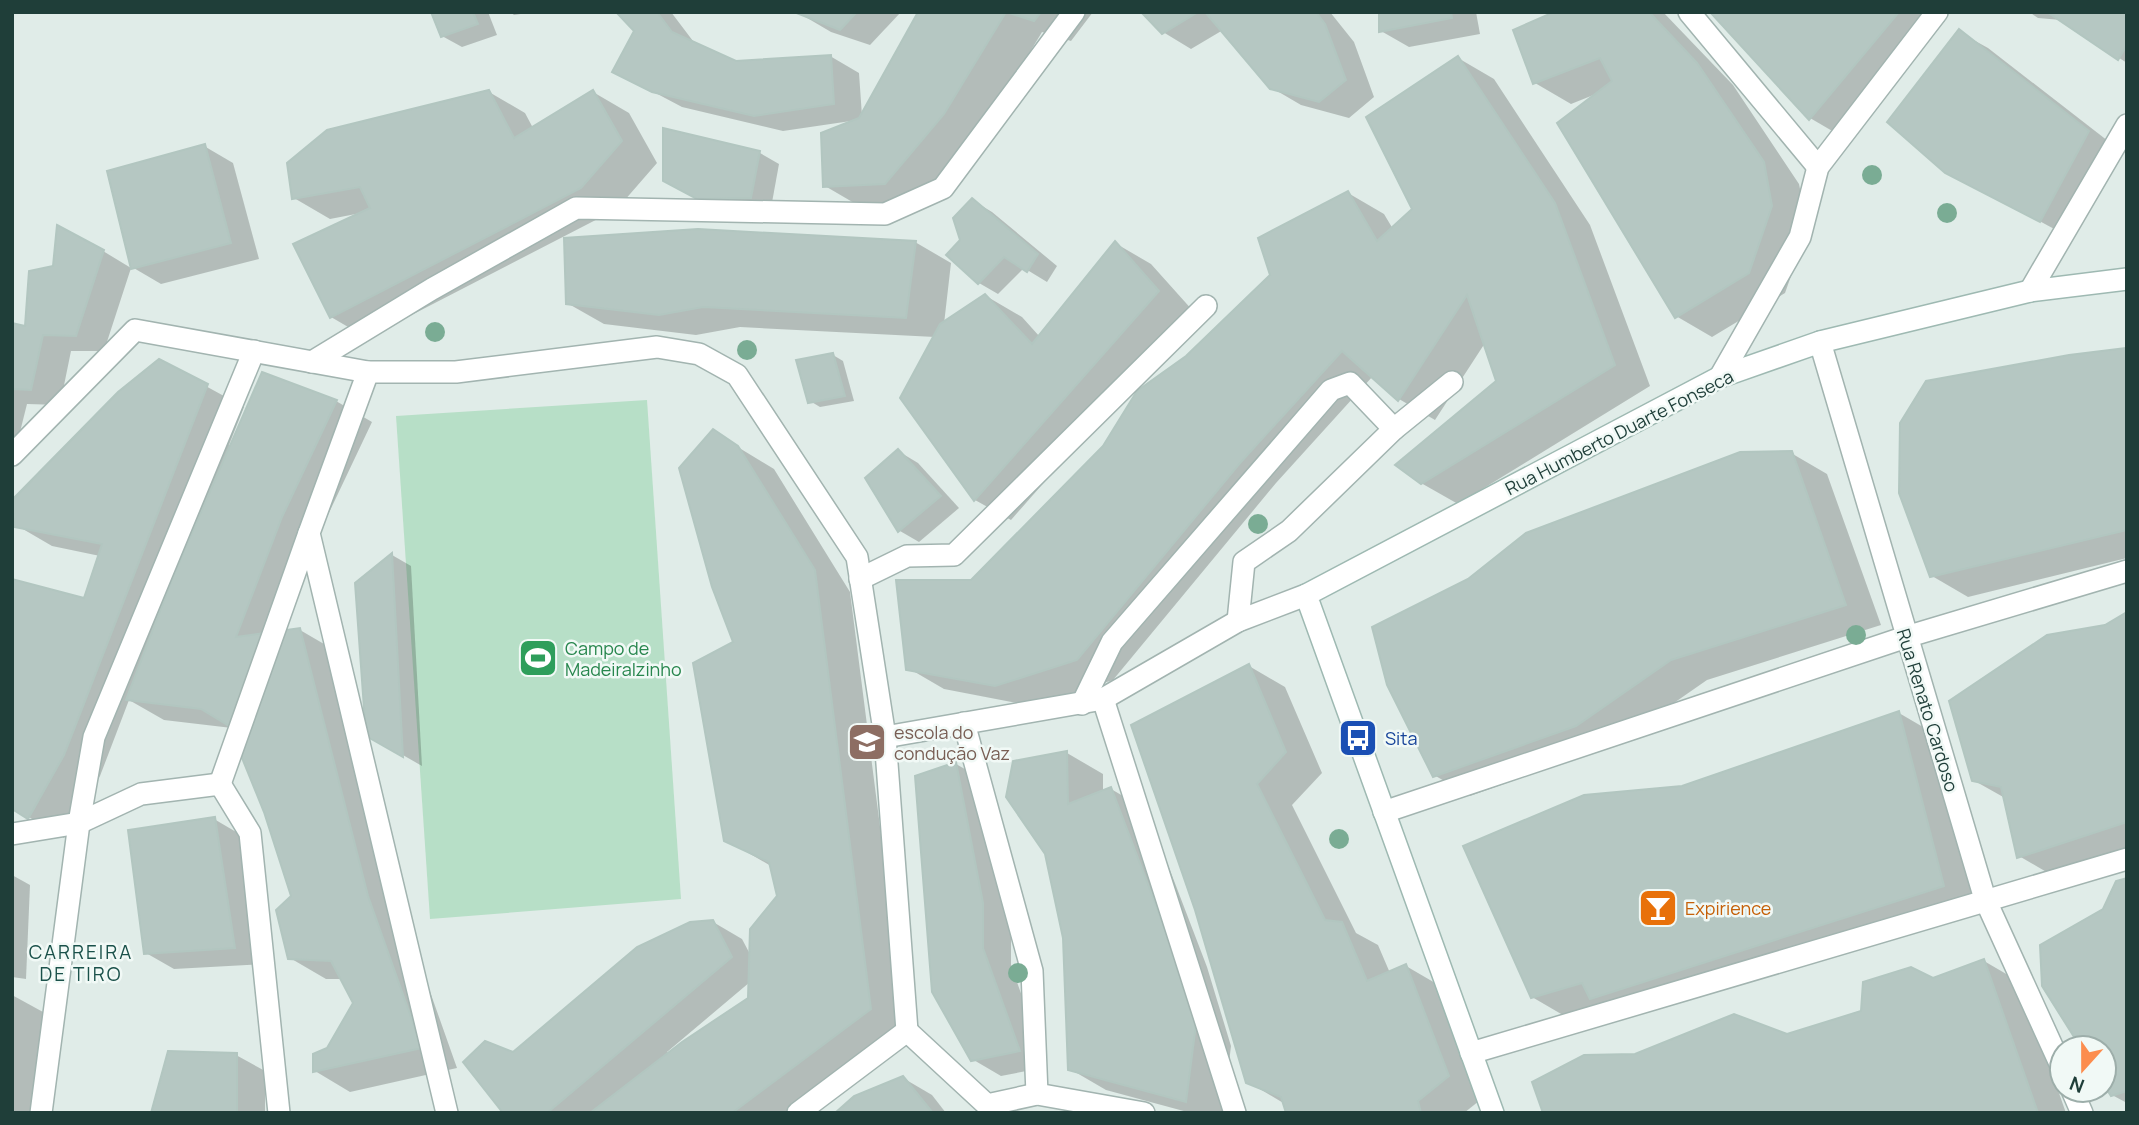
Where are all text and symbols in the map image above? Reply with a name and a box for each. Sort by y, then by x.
street label: Rua Humberto Duarte Fonseca [1501,364,1737,500]
street label: Rua Renato Cardoso [1892,625,1964,795]
place label: Campo de Madeiralzinho [565,636,682,681]
sports icon: Campo de Madeiralzinho [517,637,559,679]
bus stop icon: Sita [1337,717,1379,759]
place label: escola do condução Vaz [894,720,1010,765]
school or university icon: escola do condução Vaz [846,721,888,763]
place label: Sita [1385,726,1418,750]
bar icon: Expirience [1637,887,1679,929]
place label: Expirience [1685,896,1771,920]
district label: CARREIRA DE TIRO [29,939,133,987]
north arrow [2048,1034,2118,1104]
text: N [2066,1070,2088,1099]

